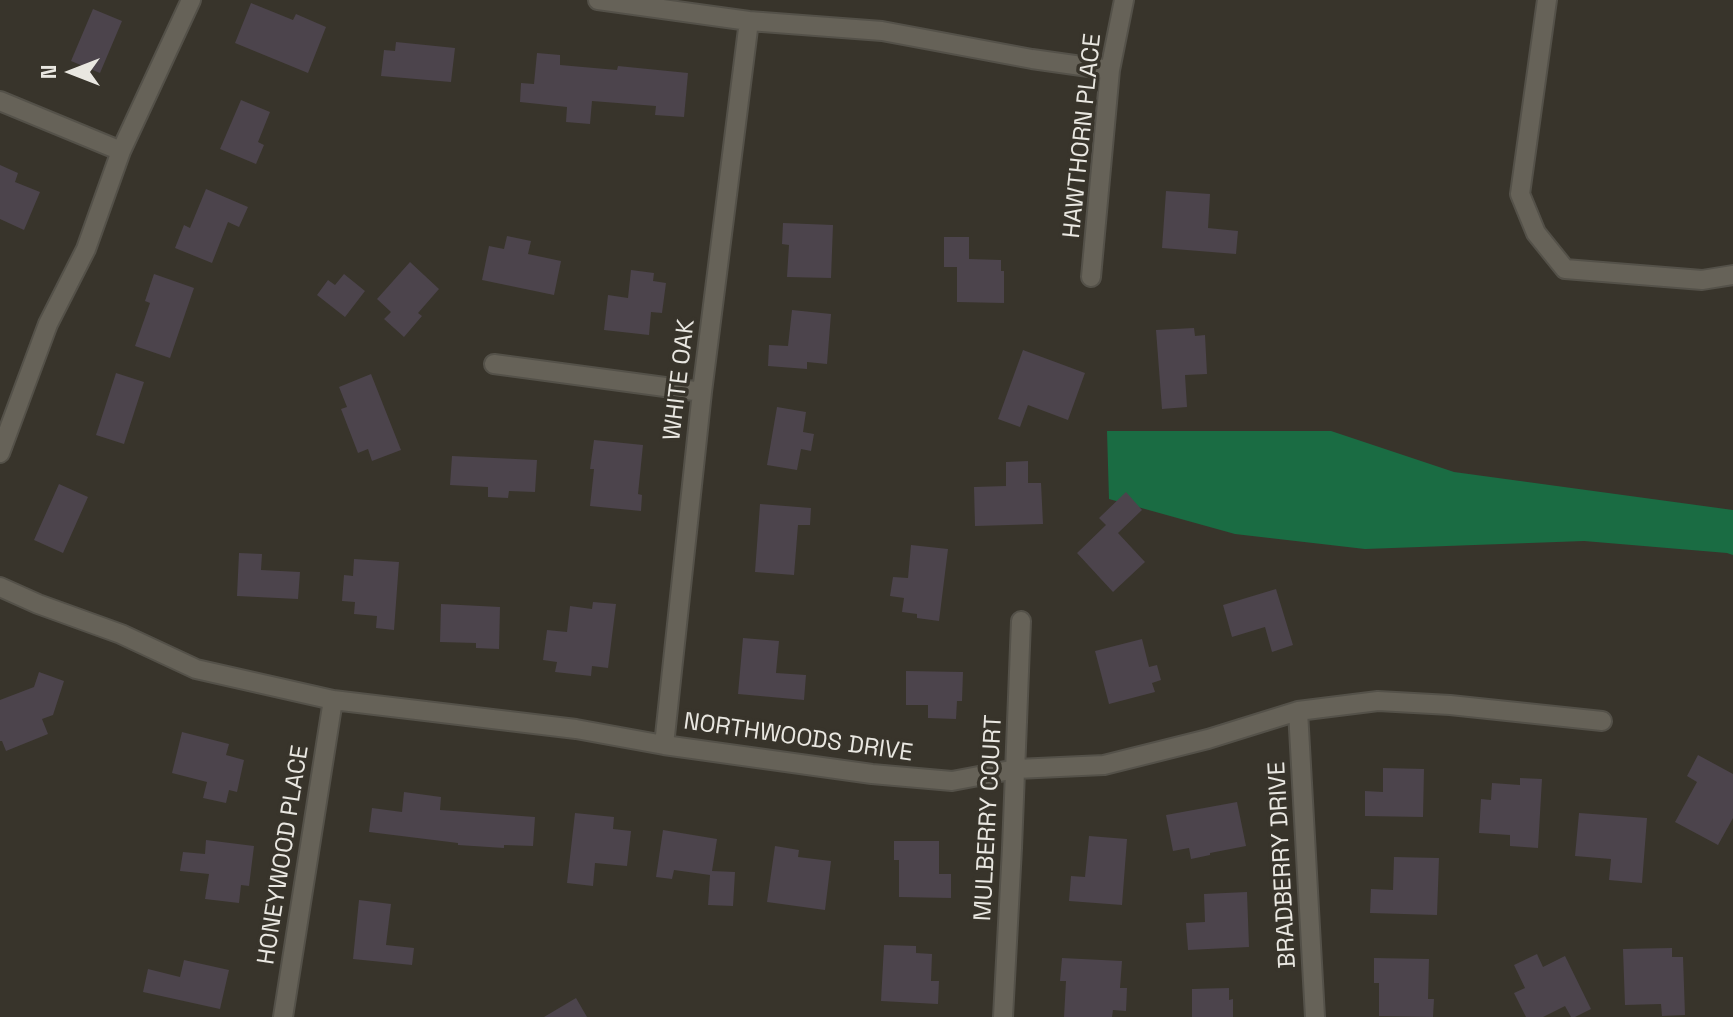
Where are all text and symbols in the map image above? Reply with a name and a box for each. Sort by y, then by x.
north arrow [32,32,112,112]
street label: HAWTHORN PLACE [1058,32,1108,240]
text: N [34,65,62,79]
street label: WHITE OAK [658,318,702,442]
street label: NORTHWOODS DRIVE [682,708,914,768]
street label: MULBERRY COURT [969,714,1009,922]
street label: HONEYWOOD PLACE [252,743,316,967]
street label: BRADBERRY DRIVE [1263,761,1303,969]

